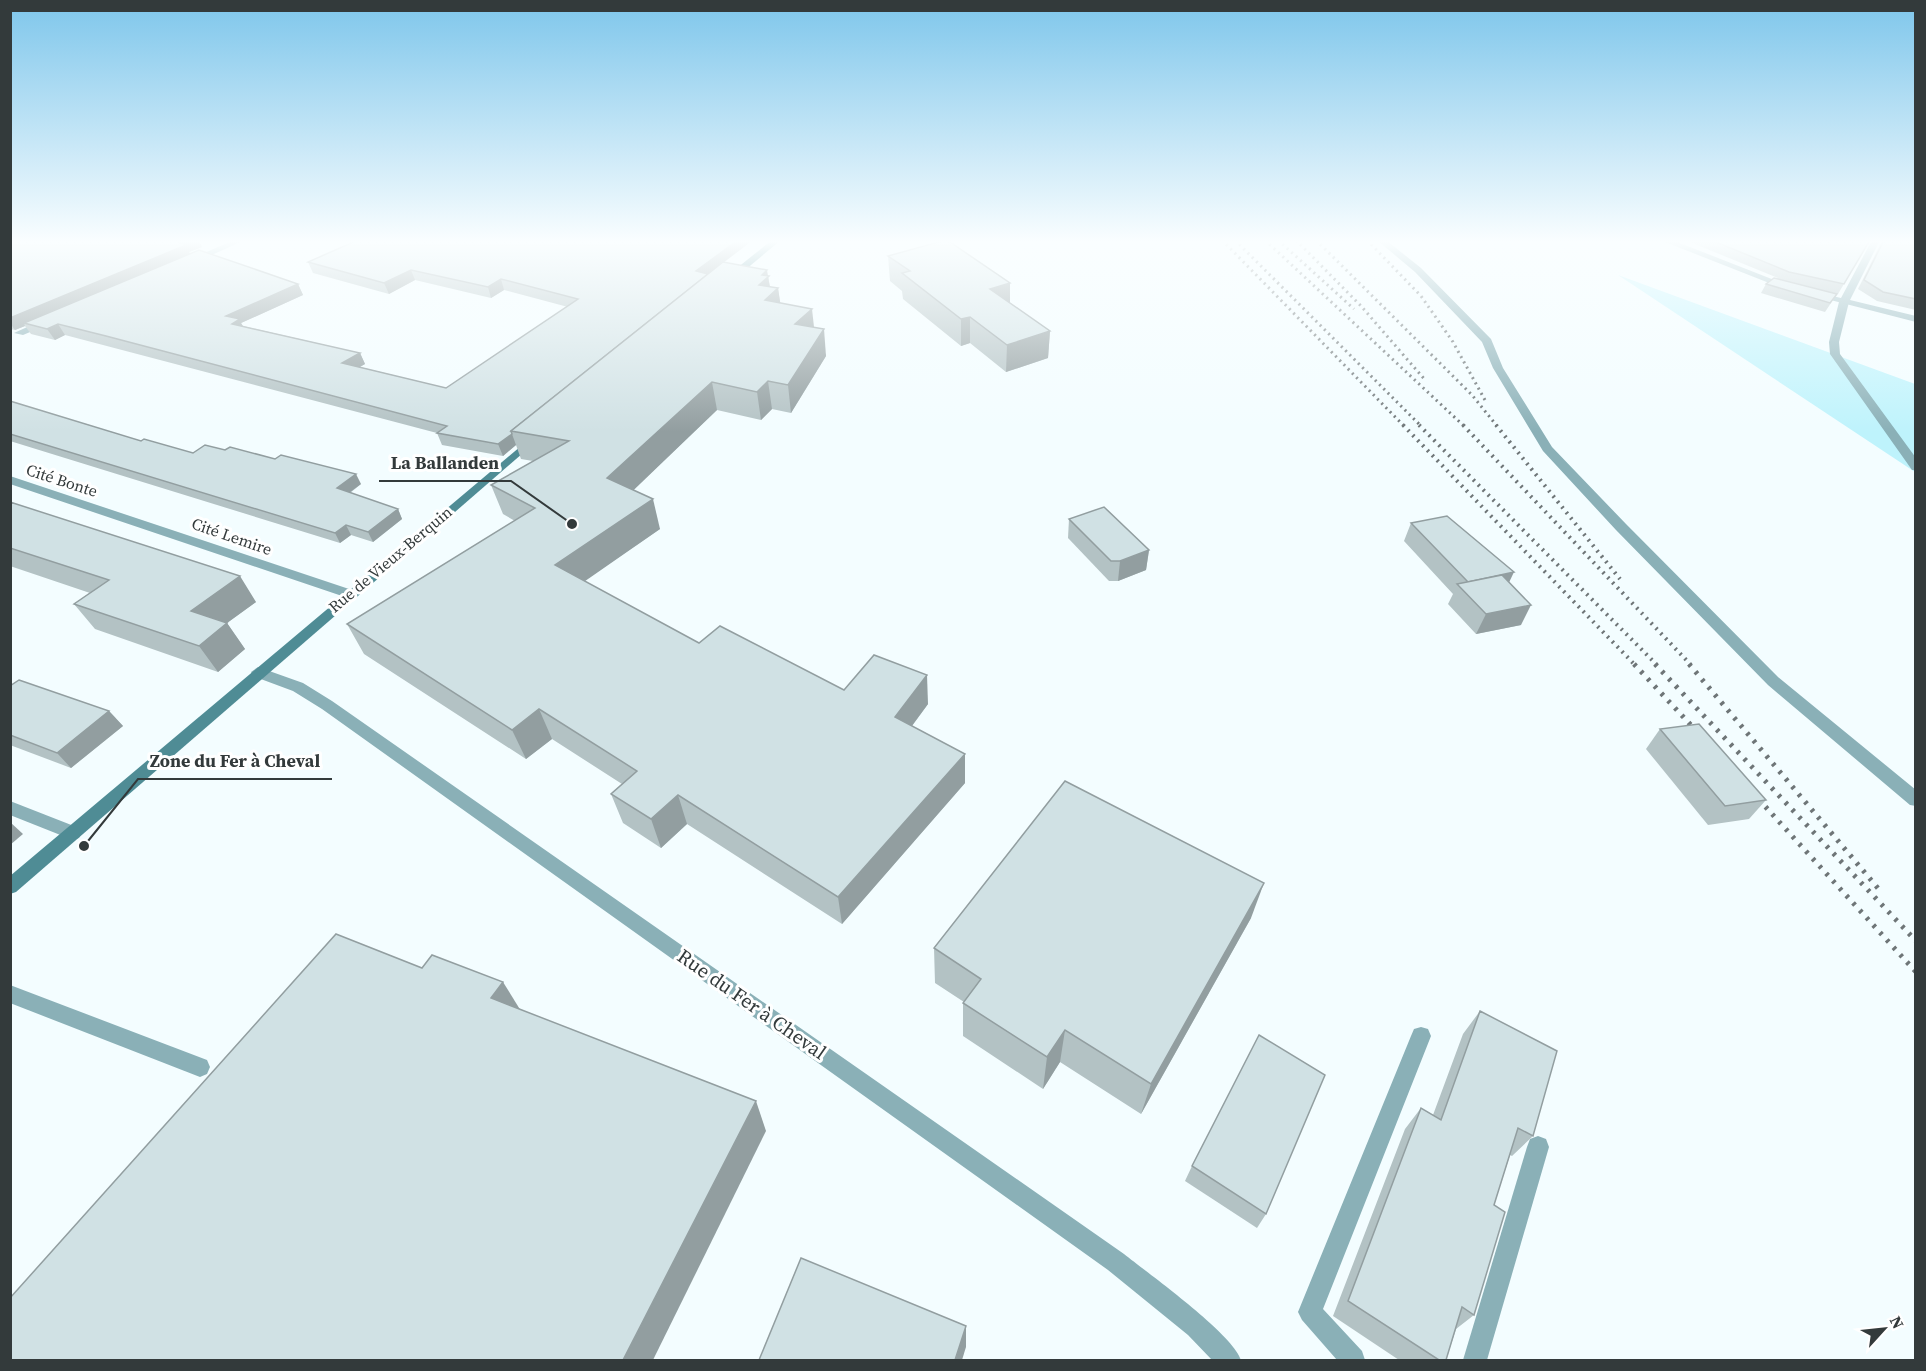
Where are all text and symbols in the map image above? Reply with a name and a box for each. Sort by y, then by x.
callout: La Ballanden [379,445,511,481]
text: La Ballanden [391,450,499,475]
street label: Cité Bonte [24,458,100,502]
street label: Rue de Vieux-Berquin [324,501,457,617]
street label: Cité Lemire [189,512,275,560]
callout: Zone du Fer à Cheval [138,743,332,779]
text: Zone du Fer à Cheval [150,748,320,773]
street label: Rue du Fer à Cheval [672,942,832,1066]
north arrow [1854,1299,1914,1359]
text: N [1885,1312,1910,1333]

